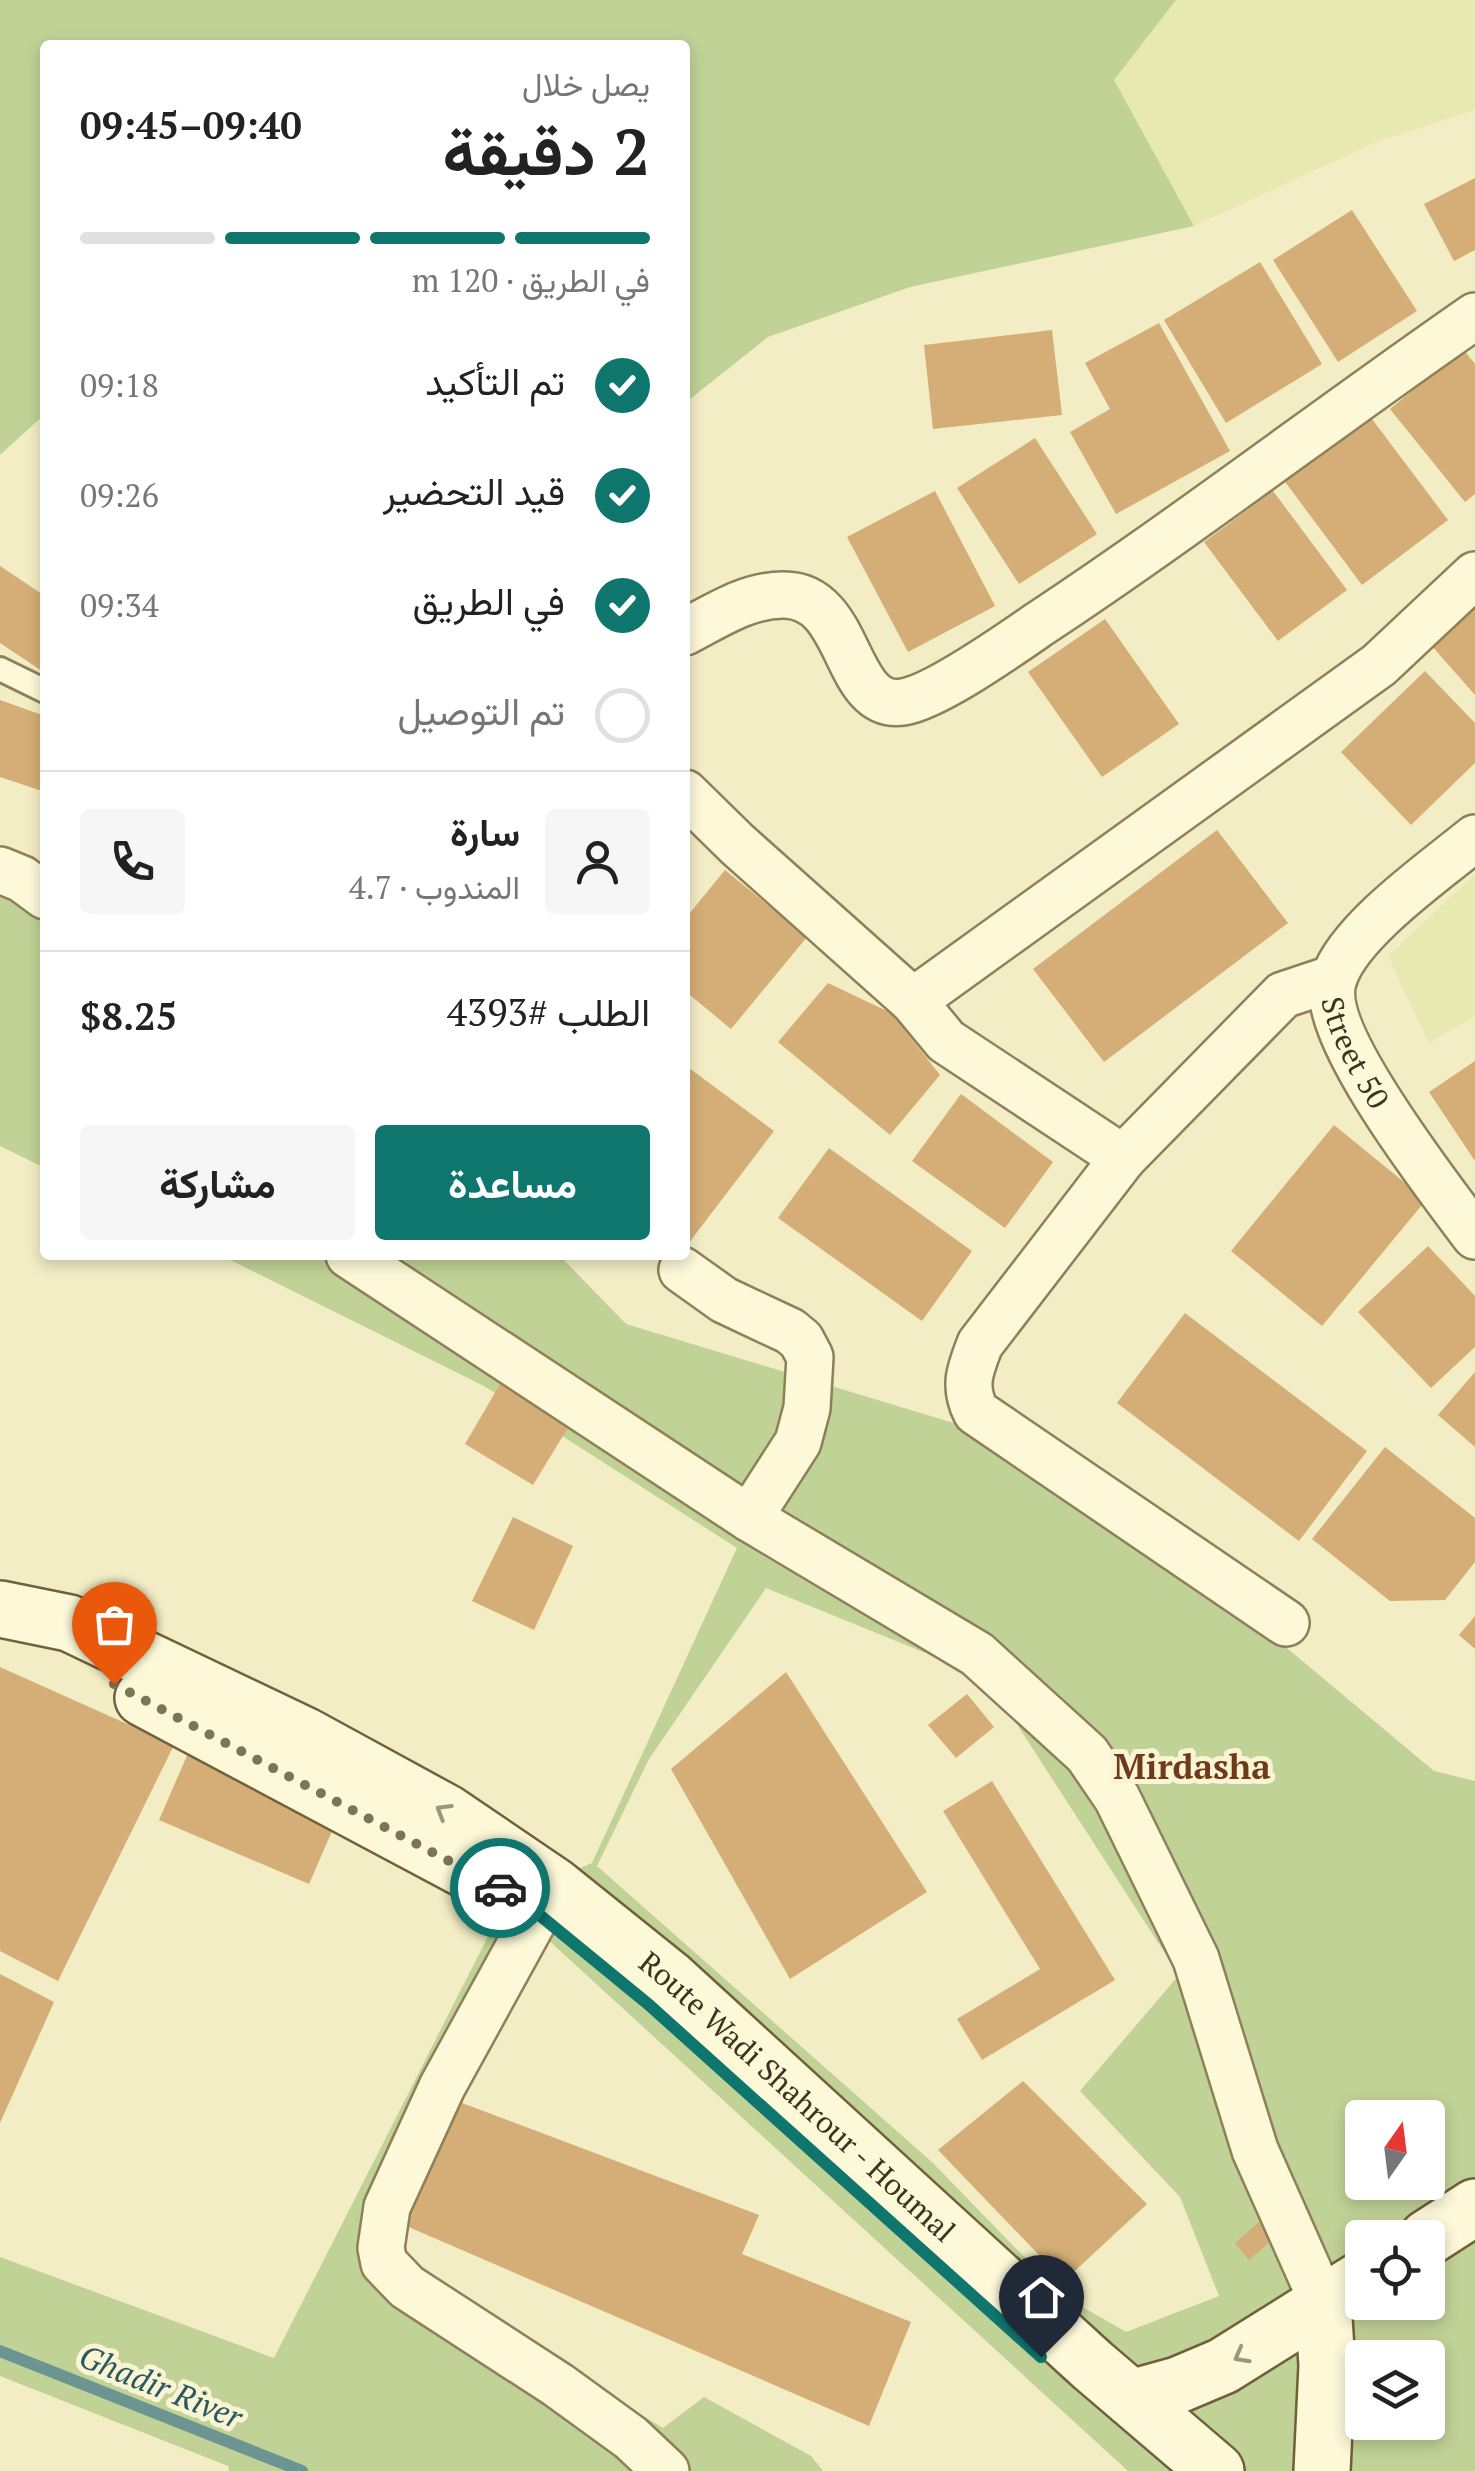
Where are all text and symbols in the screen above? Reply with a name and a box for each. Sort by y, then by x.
text: يصل خلال [522,63,650,105]
text: 09:40–09:45 [80,100,302,150]
text: 2 دقيقة [442,107,650,194]
text: في الطريق · 120 m [412,259,650,301]
text: تم التأكيد [425,356,565,406]
icon: check [595,358,650,413]
text: 09:18 [80,364,159,406]
text: قيد التحضير [383,466,565,516]
icon: check [595,468,650,523]
text: 09:26 [80,474,159,516]
text: في الطريق [413,576,565,626]
icon: check [595,578,650,633]
text: 09:34 [80,584,159,626]
text: تم التوصيل [397,686,565,736]
text: سارة [450,807,520,857]
button: phone [80,809,185,914]
button: person [545,809,650,914]
text: المندوب · 4.7 [349,866,520,908]
text: الطلب #4393 [447,987,650,1037]
text: $8.25 [80,991,177,1041]
street label: Street 50 [1313,993,1399,1116]
button: مشاركة [80,1125,355,1240]
button: مساعدة [375,1125,650,1240]
pin [72,1582,157,1685]
icon: bag [87,1597,142,1652]
district label: Mirdasha [1113,1743,1271,1789]
one-way arrow [436,1804,454,1823]
courier [450,1838,550,1938]
icon: car [473,1861,528,1916]
street label: Route Wadi Shahrour - Houmal [631,1942,964,2250]
north arrow [1345,2100,1445,2200]
map controls [1345,2100,1445,2440]
button: locate [1345,2220,1445,2320]
pin [999,2255,1084,2358]
icon: home [1014,2270,1069,2325]
water label: Ghadir River [73,2334,250,2438]
button: layers [1345,2340,1445,2440]
one-way arrow [1234,2343,1252,2363]

